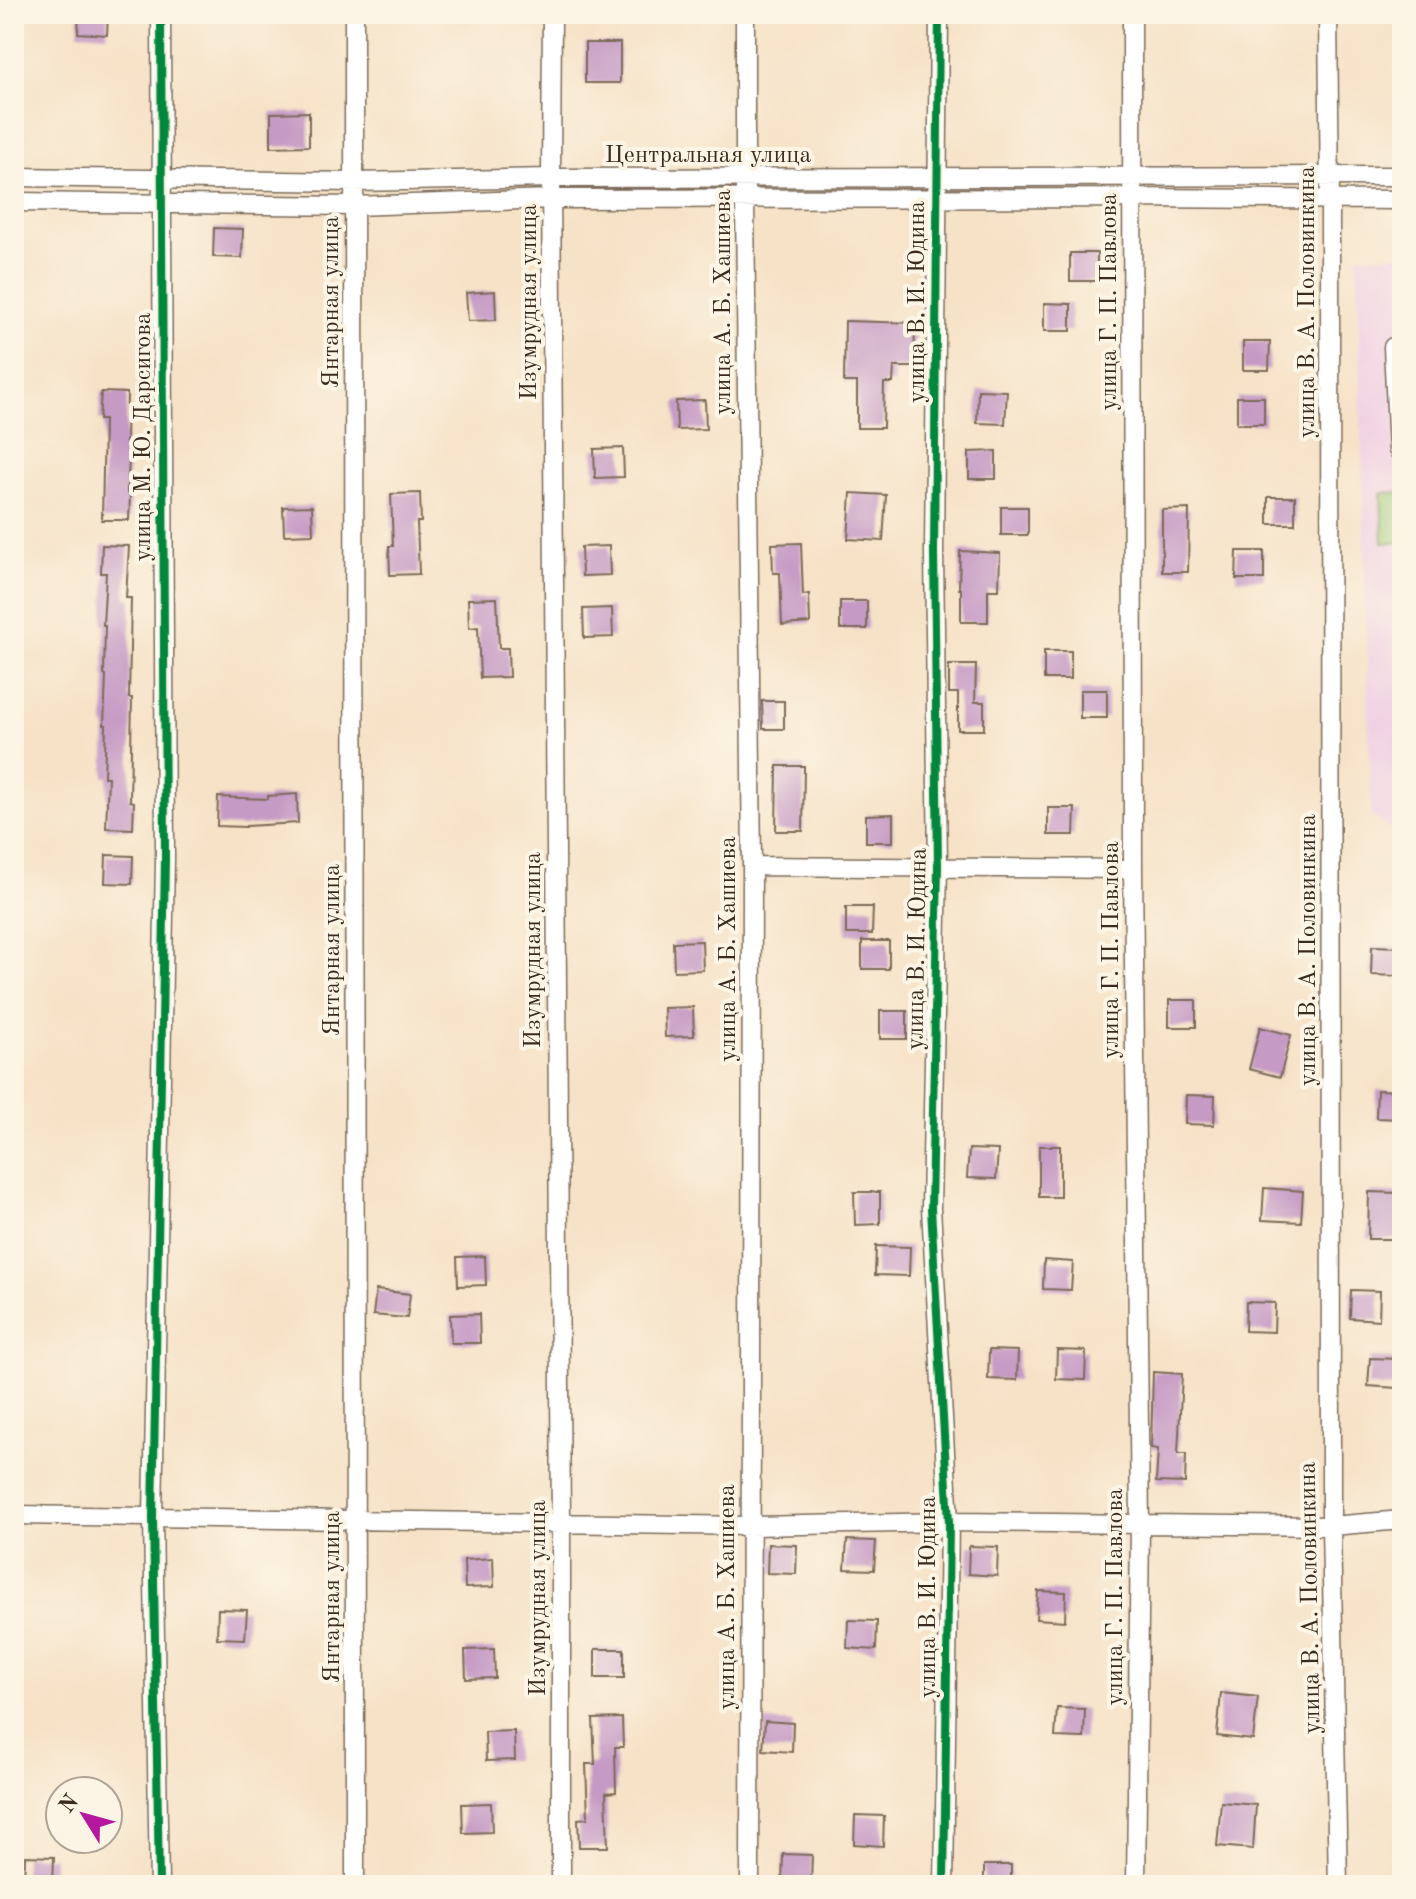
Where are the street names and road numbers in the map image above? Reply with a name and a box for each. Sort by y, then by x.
street label: Центральная улица [605,144,811,168]
street label: улица В. А. Половинкина [1296,166,1320,438]
street label: улица А. Б. Хашиева [712,189,736,415]
street label: улица Г. П. Павлова [1098,193,1122,411]
street label: улица В. И. Юдина [906,201,930,403]
street label: Изумрудная улица [518,204,542,400]
street label: Янтарная улица [320,216,344,388]
street label: улица М. Ю. Дарсигова [132,312,156,562]
street label: улица В. А. Половинкина [1297,814,1321,1086]
street label: улица А. Б. Хашиева [717,836,741,1062]
street label: улица Г. П. Павлова [1100,841,1124,1059]
street label: улица В. И. Юдина [904,847,932,1050]
street label: Изумрудная улица [522,852,546,1048]
street label: Янтарная улица [321,864,345,1036]
street label: улица В. А. Половинкина [1297,1462,1325,1734]
street label: улица А. Б. Хашиева [716,1484,740,1710]
street label: улица Г. П. Павлова [1104,1488,1128,1706]
street label: улица В. И. Юдина [917,1496,941,1698]
street label: Изумрудная улица [527,1500,551,1696]
street label: Янтарная улица [321,1511,345,1683]

